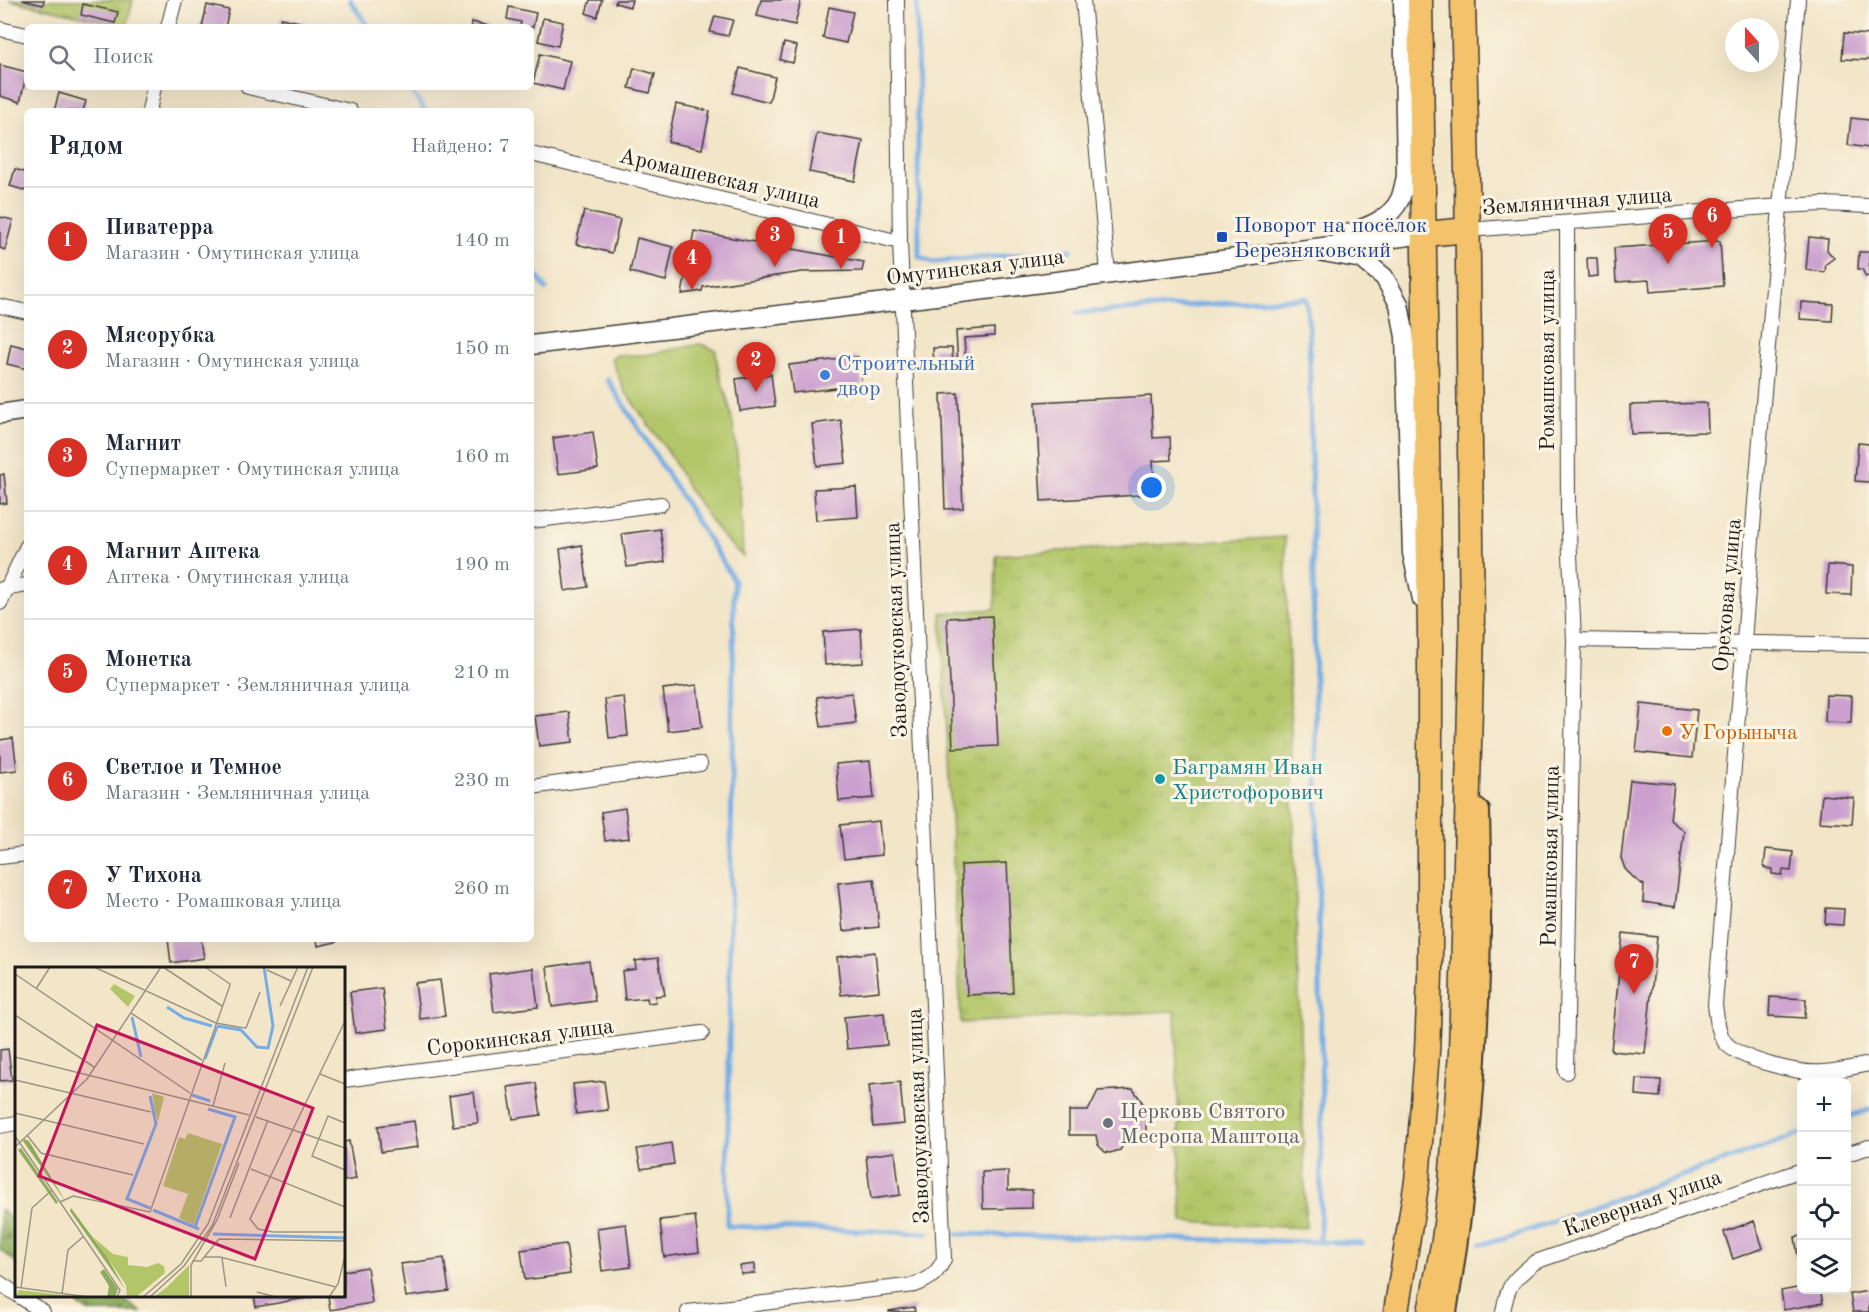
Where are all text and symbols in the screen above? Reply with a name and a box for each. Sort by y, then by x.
north arrow [1725,18,1779,72]
search box [24,24,534,90]
icon: search [45,41,78,74]
text: Поиск [93,46,154,68]
text: Рядом [48,134,123,160]
text: Найдено: 7 [411,137,510,157]
street label: Аромашевская улица [617,145,822,213]
street label: Земляничная улица [1481,184,1673,220]
pin: 6 [1692,198,1732,248]
pin: 5 [1648,214,1688,264]
place label: Поворот на посёлок Березняковский [1234,215,1427,262]
text: Пиватерра [105,217,214,239]
pin: 3 [756,218,794,267]
pin: 1 [822,220,860,269]
marker: Поворот на посёлок Березняковский [1215,230,1229,244]
text: 1 [62,231,73,251]
text: 140 m [454,231,510,251]
pin: 4 [672,240,712,290]
text: Магазин · Омутинская улица [105,244,360,264]
street label: Омутинская улица [885,246,1066,290]
street label: Ромашковая улица [1537,269,1559,451]
text: Мясорубка [105,325,215,347]
text: 2 [62,339,73,359]
text: 150 m [454,339,510,359]
pin: 2 [736,342,776,392]
text: Магазин · Омутинская улица [105,352,360,372]
place label: Строительный двор [837,353,975,400]
marker: Строительный двор [818,368,832,382]
text: Магнит [105,433,181,455]
text: 3 [62,447,73,467]
text: 160 m [454,447,510,467]
text: Супермаркет · Омутинская улица [105,460,400,480]
your location [1137,473,1166,502]
street label: Ореховая улица [1710,517,1746,673]
street label: Заводоуковская улица [882,521,912,738]
text: Магнит Аптека [105,541,260,563]
text: 4 [62,555,73,575]
text: 190 m [454,555,510,575]
text: Аптека · Омутинская улица [105,568,350,588]
text: Монетка [105,649,192,671]
text: 5 [62,663,73,683]
text: 210 m [454,663,510,683]
text: Супермаркет · Земляничная улица [105,676,410,696]
place label: У Горыныча [1679,722,1798,744]
marker: У Горыныча [1660,724,1674,738]
text: Светлое и Темное [105,757,282,779]
place label: Баграмян Иван Христофорович [1172,757,1324,804]
street label: Ромашковая улица [1538,765,1564,947]
text: 6 [62,771,73,791]
text: 230 m [454,771,510,791]
marker: Баграмян Иван Христофорович [1153,772,1167,786]
text: Магазин · Земляничная улица [105,784,370,804]
text: У Тихона [105,865,202,887]
text: 7 [62,879,73,899]
text: 260 m [454,879,510,899]
text: Место · Ромашковая улица [105,892,341,912]
pin: 7 [1614,944,1654,994]
inset map [15,967,345,1297]
street label: Заводоуковская улица [904,1007,934,1224]
street label: Сорокинская улица [425,1016,615,1060]
map controls [1797,1078,1851,1294]
button: + [1797,1078,1851,1132]
place label: Церковь Святого Месропа Маштоца [1120,1101,1300,1148]
marker: Церковь Святого Месропа Маштоца [1101,1116,1115,1130]
button: − [1797,1132,1851,1186]
street label: Клеверная улица [1561,1166,1725,1241]
button: locate [1797,1186,1851,1240]
button: layers [1797,1240,1851,1294]

